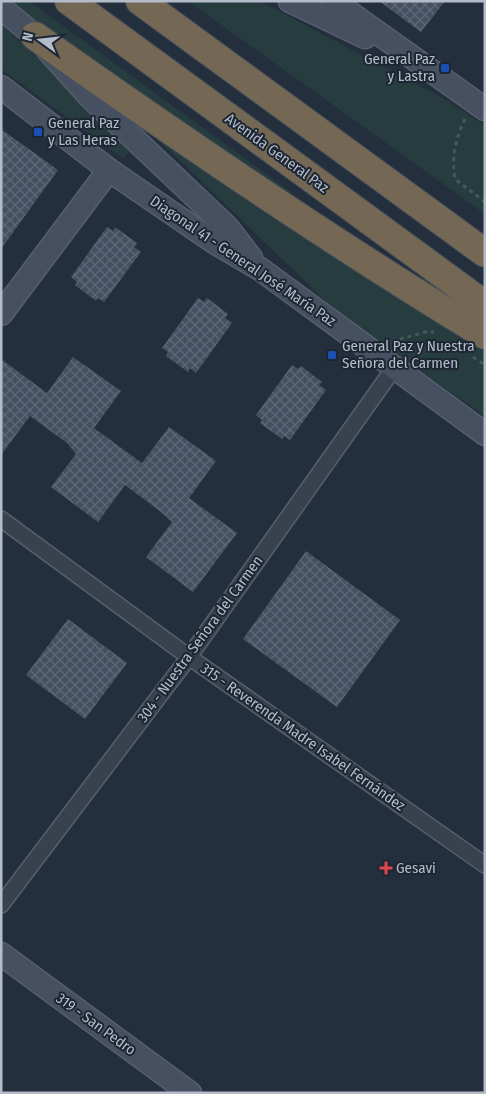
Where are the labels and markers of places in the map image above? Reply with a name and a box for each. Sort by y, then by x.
place label: General Paz y Lastra [364,50,435,85]
marker: General Paz y Lastra [439,62,451,74]
place label: General Paz y Las Heras [48,114,119,149]
marker: General Paz y Las Heras [32,126,44,138]
place label: General Paz y Nuestra Señora del Carmen [342,337,475,372]
marker: General Paz y Nuestra Señora del Carmen [326,349,338,361]
place label: Gesavi [396,859,436,877]
marker: Gesavi [380,862,392,874]

